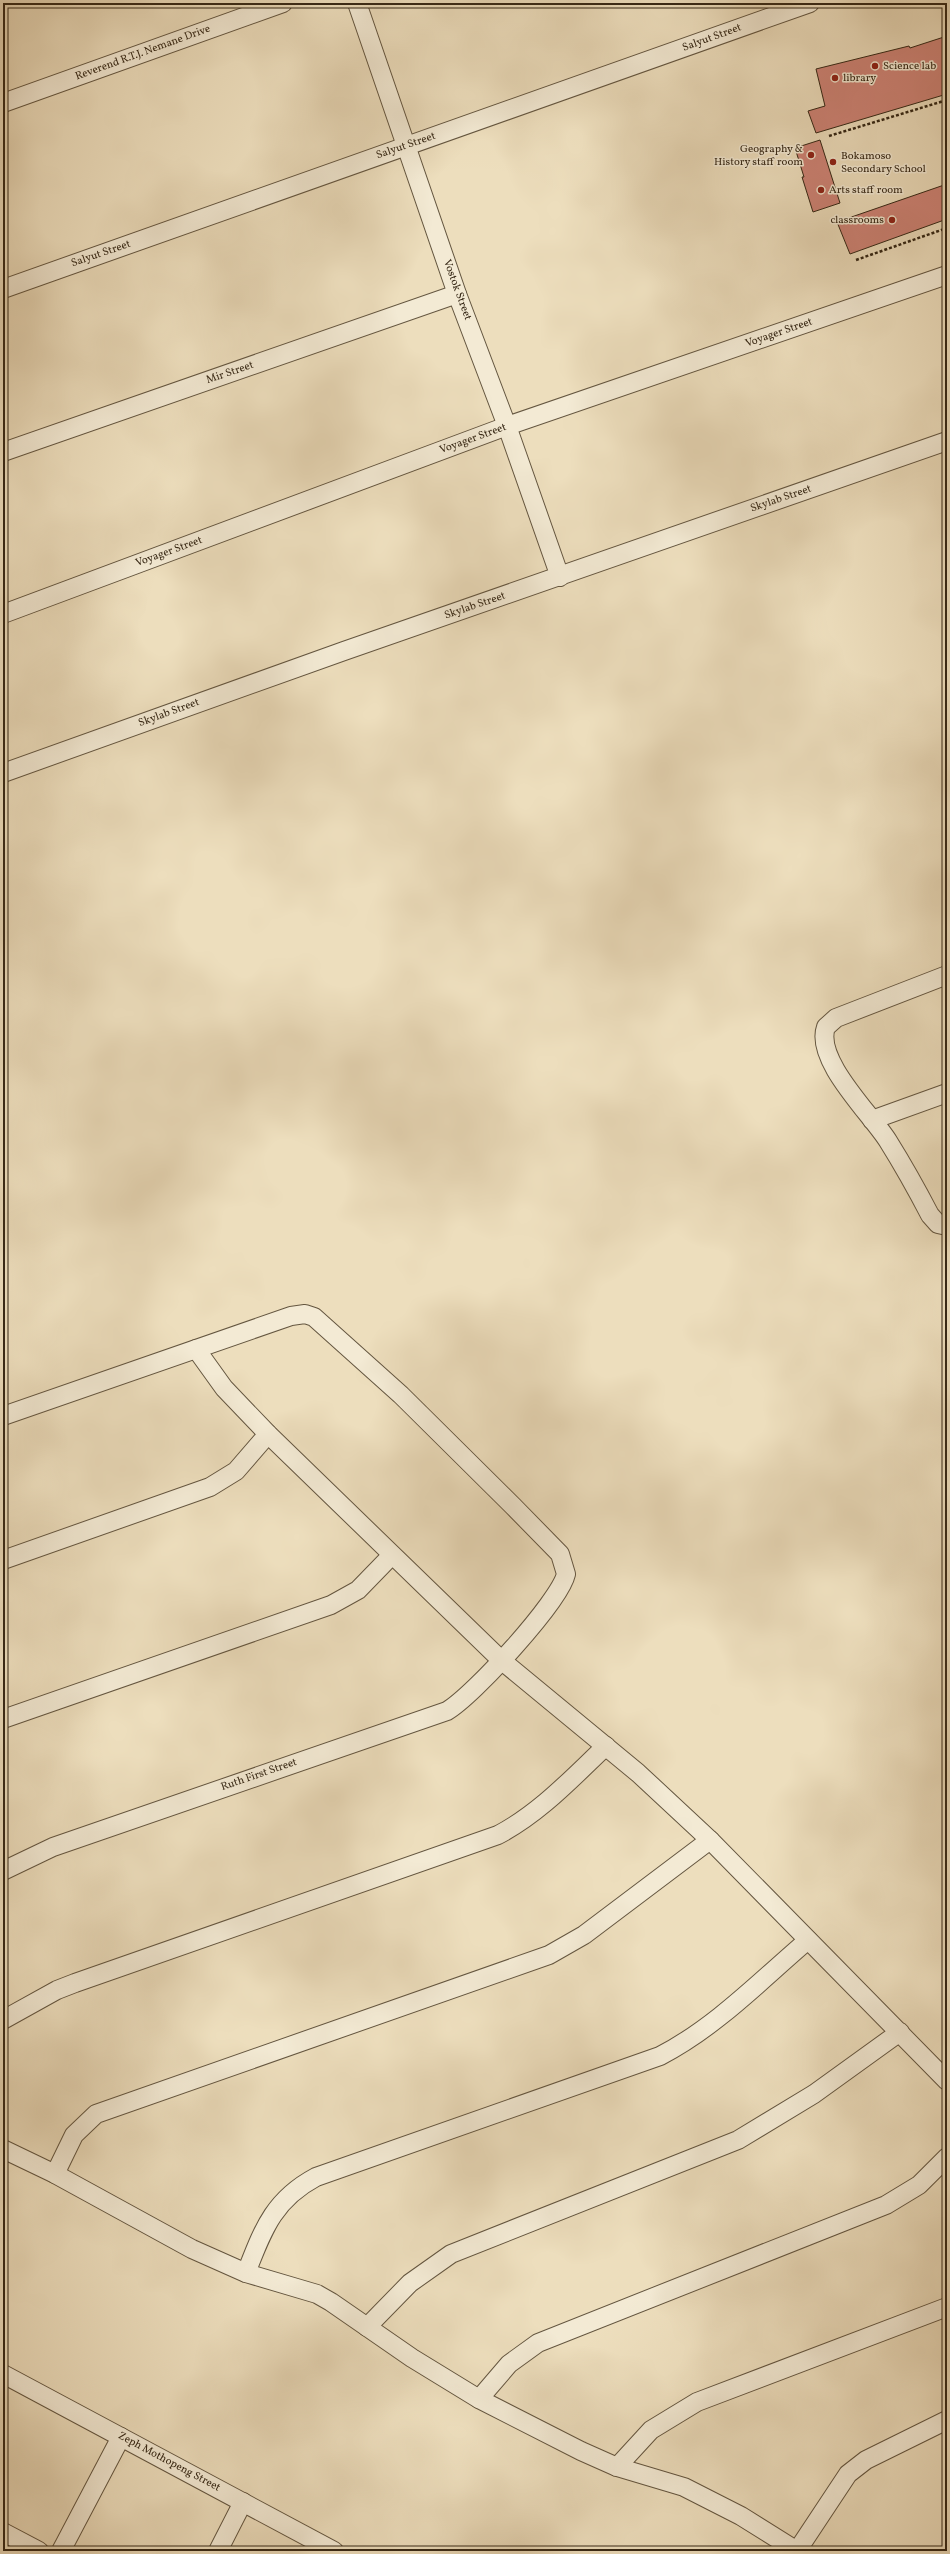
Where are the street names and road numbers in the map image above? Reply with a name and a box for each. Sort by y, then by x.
street label: Salyut Street [680,20,744,56]
street label: Reverend R.T.J. Nemane Drive [73,22,213,84]
street label: Salyut Street [374,129,438,163]
street label: Salyut Street [69,237,133,271]
street label: Vostok Street [439,258,475,323]
street label: Voyager Street [743,314,815,352]
street label: Mir Street [204,358,256,388]
street label: Voyager Street [437,420,509,458]
street label: Skylab Street [748,481,814,516]
street label: Voyager Street [133,533,205,571]
street label: Skylab Street [442,588,508,623]
street label: Skylab Street [136,695,202,731]
street label: Ruth First Street [219,1755,299,1795]
street label: Zeph Mothopeng Street [115,2429,223,2495]

